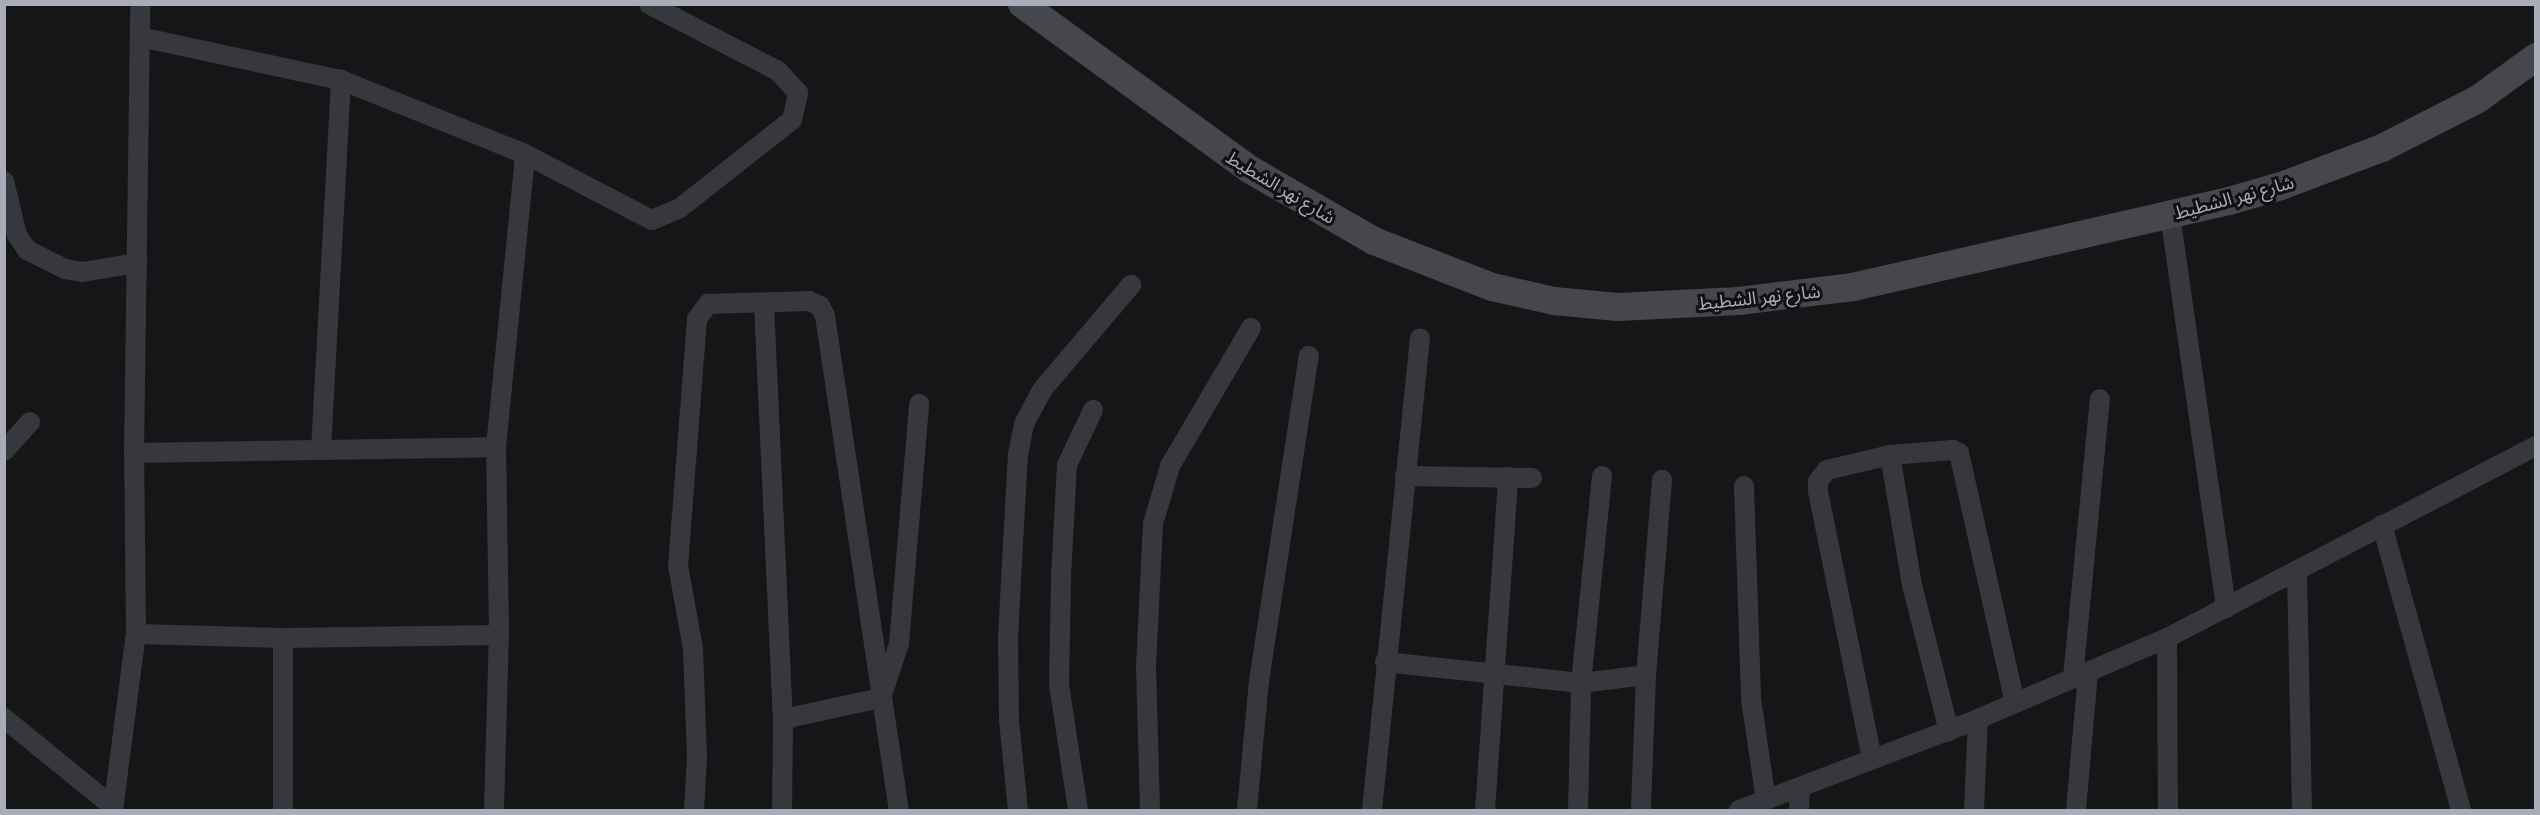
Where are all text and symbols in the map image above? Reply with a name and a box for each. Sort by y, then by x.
street label: شارع نهر الشطيط [1223,146,1339,228]
street label: شارع نهر الشطيط [2172,171,2296,223]
street label: شارع نهر الشطيط [1697,280,1821,314]

